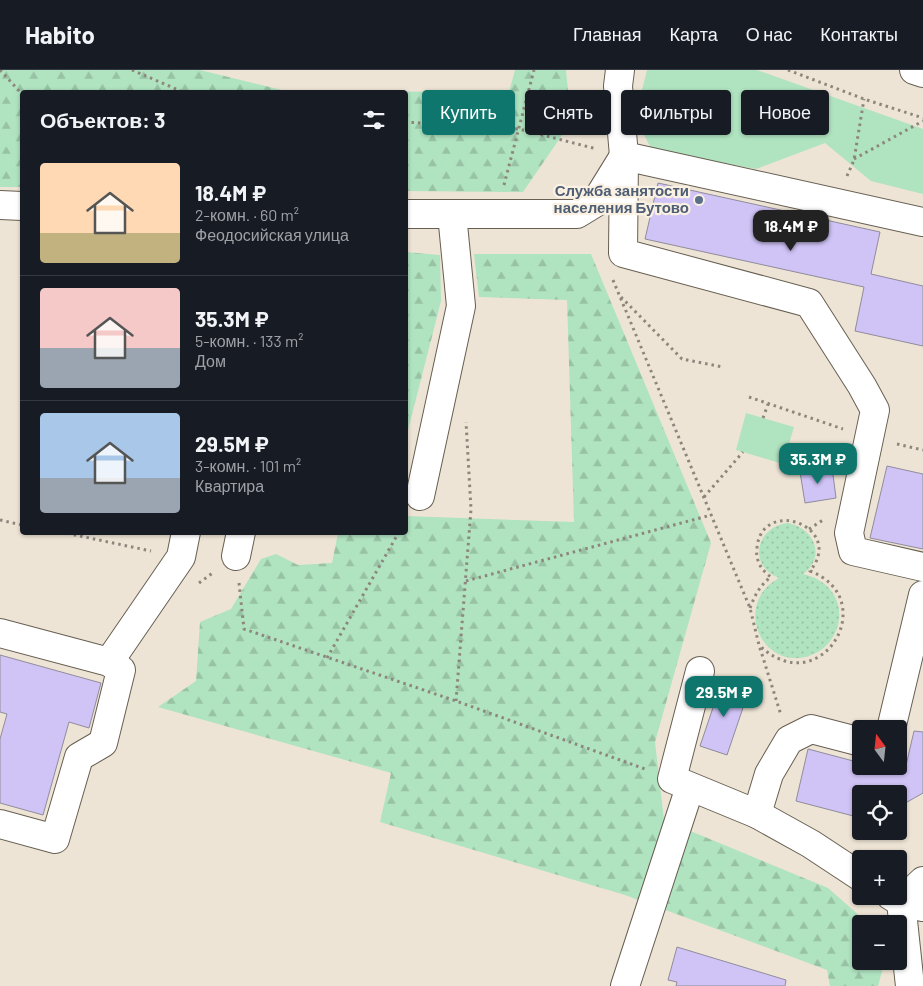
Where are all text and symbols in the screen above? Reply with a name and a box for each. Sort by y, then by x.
text: Habito [25,20,95,49]
text: Главная [573,23,642,45]
text: Карта [670,23,718,45]
text: О нас [746,23,792,45]
text: Контакты [820,23,898,45]
chip: Купить [422,90,515,135]
chip: Снять [525,90,611,135]
chip: Фильтры [621,90,731,135]
chip: Новое [741,90,829,135]
icon: filters [360,106,388,134]
text: Объектов: 3 [40,107,165,132]
text: 18.4M ₽ [195,180,266,205]
place label: Служба занятости населения Бутово [554,181,689,216]
icon: home [80,183,140,243]
marker: Служба занятости населения Бутово [693,194,705,206]
text: 2-комн. · 60 m² [195,205,299,224]
pin: 18.4M ₽ [745,210,837,252]
text: 18.4M ₽ [764,216,818,235]
text: Феодосийская улица [195,225,349,244]
text: 35.3M ₽ [195,306,269,331]
icon: home [80,308,140,368]
text: 5-комн. · 133 m² [195,331,303,350]
text: Дом [195,351,226,370]
text: 29.5M ₽ [195,431,269,456]
icon: home [80,433,140,493]
pin: 35.3M ₽ [772,442,864,485]
text: 35.3M ₽ [790,449,846,468]
text: 3-комн. · 101 m² [195,456,301,475]
text: Квартира [195,476,264,495]
pin: 29.5M ₽ [678,676,770,718]
text: 29.5M ₽ [696,682,752,701]
north arrow [852,720,908,775]
map controls [852,720,907,970]
button: locate [852,785,907,840]
button: + [852,850,907,905]
button: − [852,915,907,970]

